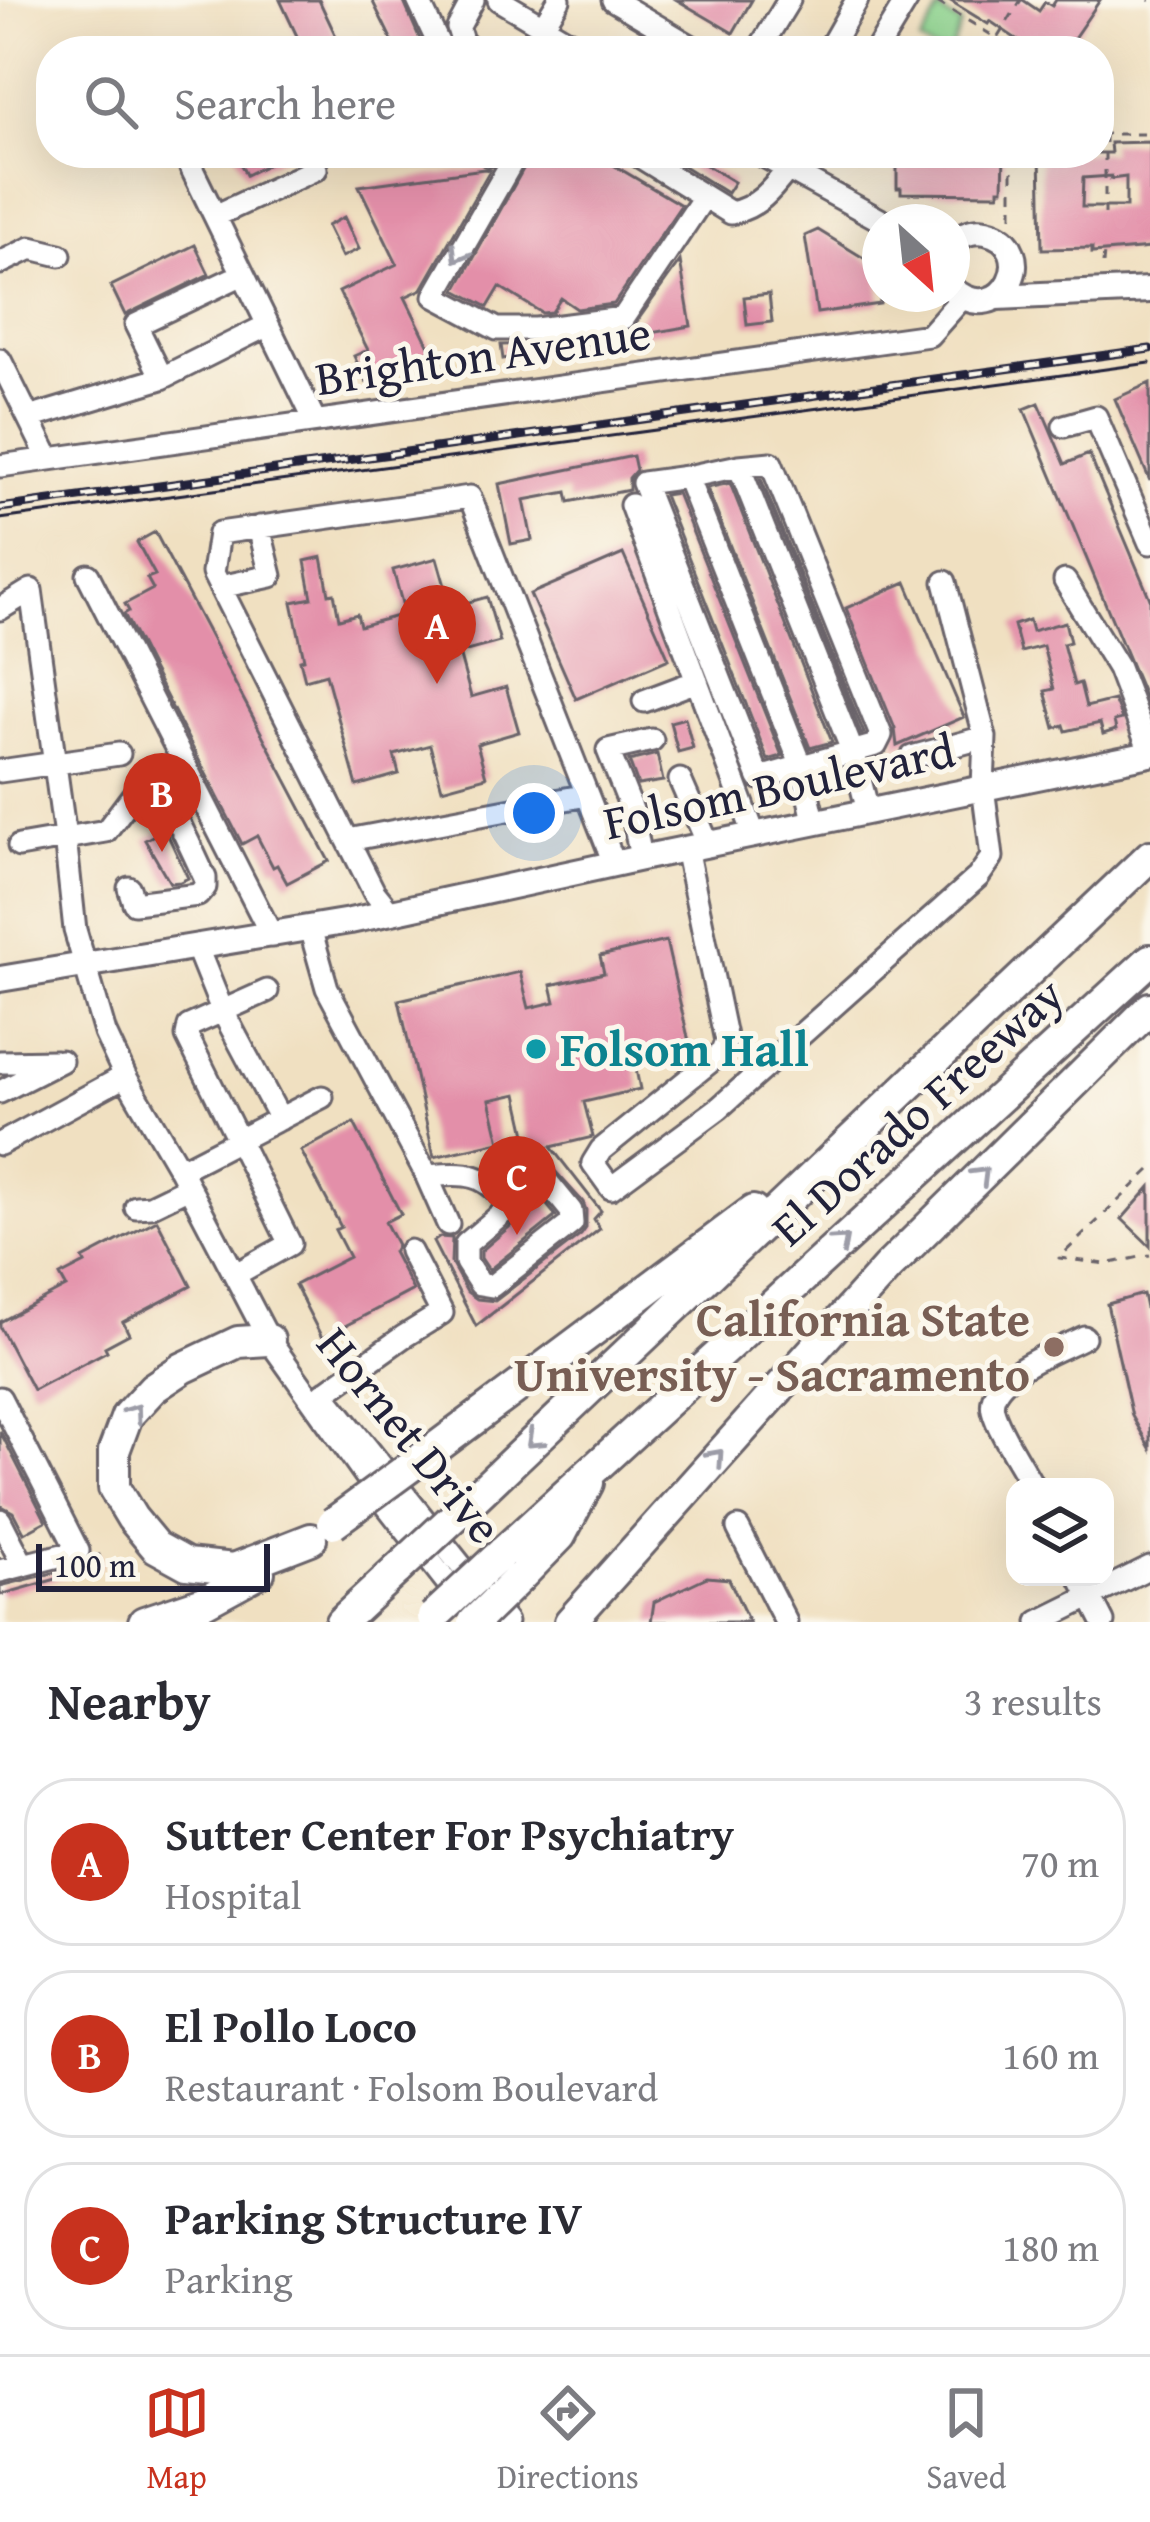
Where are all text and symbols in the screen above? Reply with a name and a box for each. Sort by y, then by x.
search box [36,36,1114,168]
icon: search [78,69,144,135]
text: Search here [174,70,396,135]
north arrow [862,204,970,312]
one-way arrow [450,242,473,263]
street label: Brighton Avenue [311,296,655,413]
pin: A [398,585,476,684]
street label: Folsom Boulevard [597,714,961,857]
pin: B [123,753,201,852]
your location [504,783,564,843]
street label: El Dorado Freeway [755,960,1079,1262]
place label: Folsom Hall [560,1013,809,1084]
marker: Folsom Hall [523,1036,549,1062]
pin: C [478,1136,556,1235]
one-way arrow [967,1167,989,1189]
one-way arrow [828,1235,849,1256]
place label: California State University - Sacramento [514,1283,1030,1409]
street label: Hornet Drive [301,1311,520,1558]
marker: California State University - Sacramento [1041,1334,1067,1360]
one-way arrow [120,1404,141,1426]
one-way arrow [527,1426,548,1448]
one-way arrow [702,1449,723,1471]
map controls [1006,1478,1114,1586]
button: layers [1006,1478,1114,1586]
scale bar [36,1538,270,1591]
text: 100 m [54,1541,136,1589]
text: Nearby [48,1663,211,1738]
text: 3 results [964,1672,1102,1729]
text: Sutter Center For Psychiatry [165,1801,734,1866]
text: A [78,1834,102,1891]
text: 70 m [1021,1834,1099,1891]
text: Hospital [165,1866,301,1923]
text: El Pollo Loco [165,1993,417,2058]
text: B [78,2026,102,2083]
text: 160 m [1002,2026,1099,2083]
text: Restaurant · Folsom Boulevard [165,2058,658,2115]
text: Parking Structure IV [165,2185,583,2250]
text: C [79,2218,101,2275]
text: 180 m [1002,2218,1099,2275]
text: Parking [165,2250,293,2307]
tab: Map [144,2380,210,2500]
tab: Directions [497,2380,639,2500]
tab: Saved [926,2380,1006,2500]

